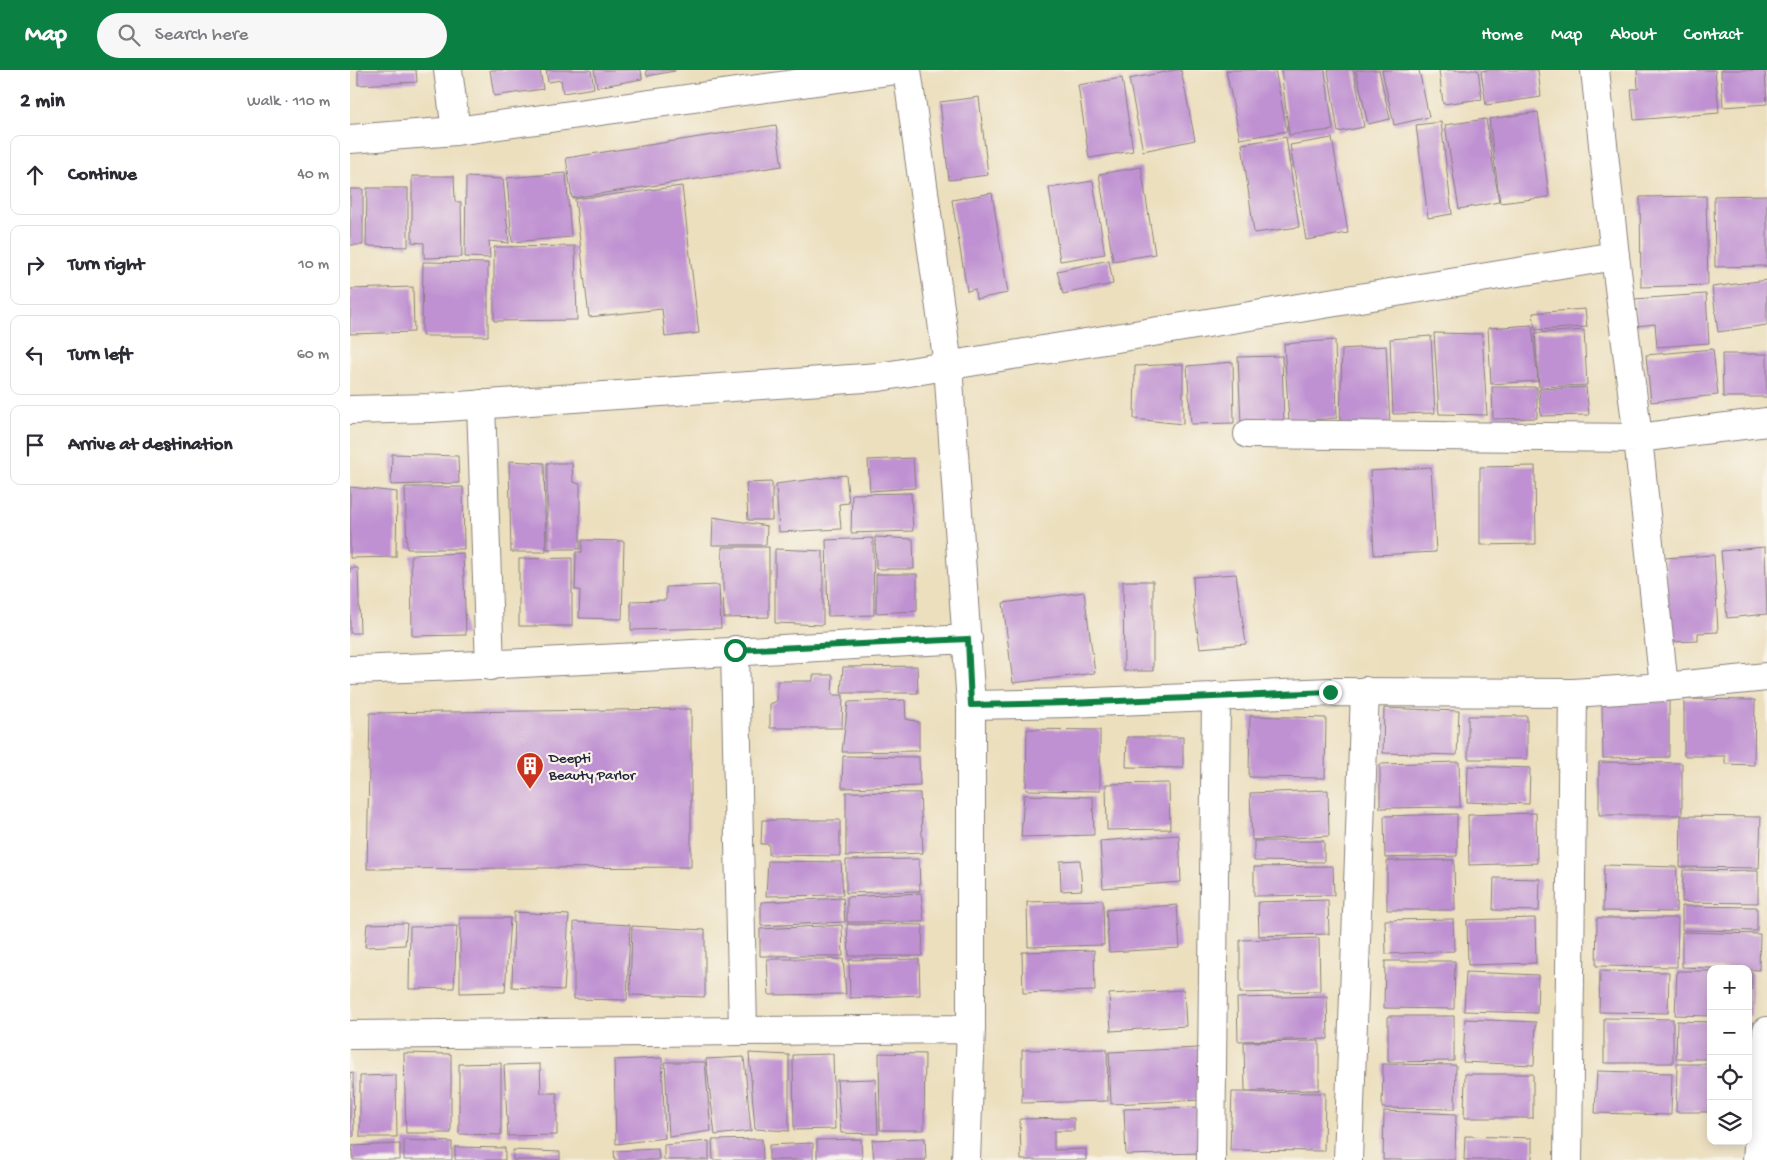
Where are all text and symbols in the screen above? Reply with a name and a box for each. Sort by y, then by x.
search box [97,13,447,58]
text: Map [25,21,67,50]
icon: search [115,21,143,49]
text: Search here [155,24,248,47]
text: Home [1481,25,1523,46]
text: Map [1551,25,1582,46]
text: About [1610,25,1656,46]
text: Contact [1684,25,1742,46]
text: 2 min [20,90,65,115]
text: Walk · 110 m [247,93,330,112]
icon: ahead [21,161,49,189]
text: Continue [68,164,137,187]
text: 40 m [297,166,329,185]
icon: right [21,251,49,279]
text: Turn right [68,254,144,277]
text: 10 m [298,256,329,275]
icon: left [21,341,49,369]
text: Turn left [68,344,132,367]
text: 60 m [297,346,329,365]
icon: arrive [21,431,49,459]
text: Arrive at destination [68,434,232,457]
route start [724,639,747,662]
route end [1319,681,1342,704]
place label: Deepti Beauty Parlor [548,750,637,785]
building icon: Deepti Beauty Parlor [515,751,545,790]
map controls [1707,965,1752,1145]
button: + [1707,965,1752,1010]
button: − [1707,1010,1752,1055]
button: locate [1707,1055,1752,1100]
button: layers [1707,1100,1752,1145]

